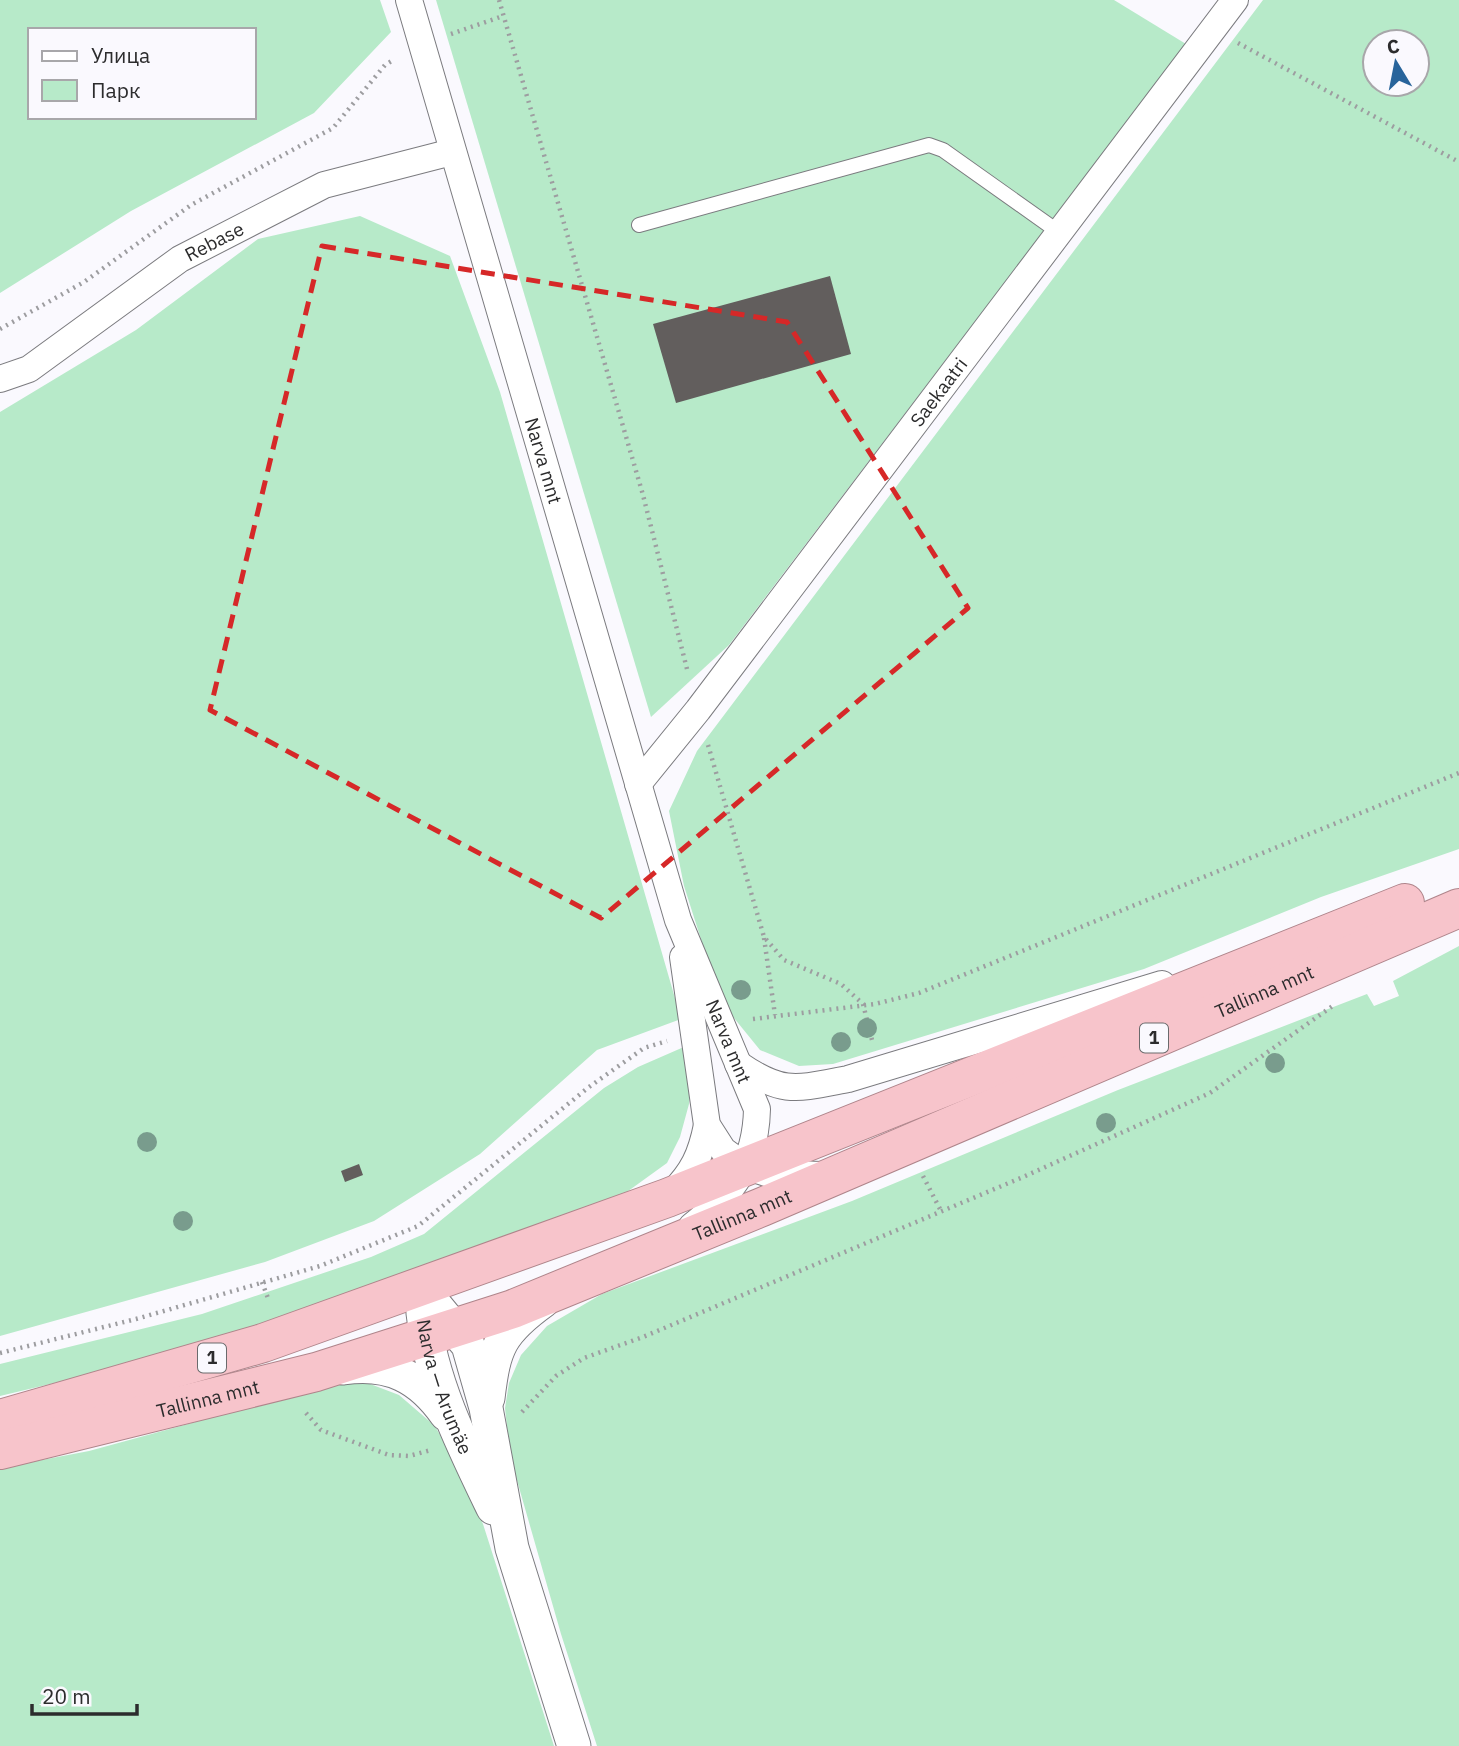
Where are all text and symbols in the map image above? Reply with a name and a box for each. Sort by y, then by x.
legend [28,28,256,119]
north arrow [1361,28,1431,98]
text: С [1385,33,1401,59]
text: Улица [91,41,150,69]
text: Парк [91,76,141,104]
street label: Rebase [181,216,248,267]
street label: Saekaatri [905,353,972,431]
street label: Narva mnt [520,415,568,507]
street label: Tallinna mnt [1211,960,1317,1023]
street label: Narva mnt [701,996,757,1087]
road number: 1 [1140,1023,1168,1052]
street label: Tallinna mnt [689,1184,795,1246]
street label: Narva — Arumäe [412,1318,478,1458]
road number: 1 [198,1344,226,1372]
street label: Tallinna mnt [154,1374,262,1423]
scale bar [32,1672,136,1716]
text: 20 m [42,1682,91,1710]

